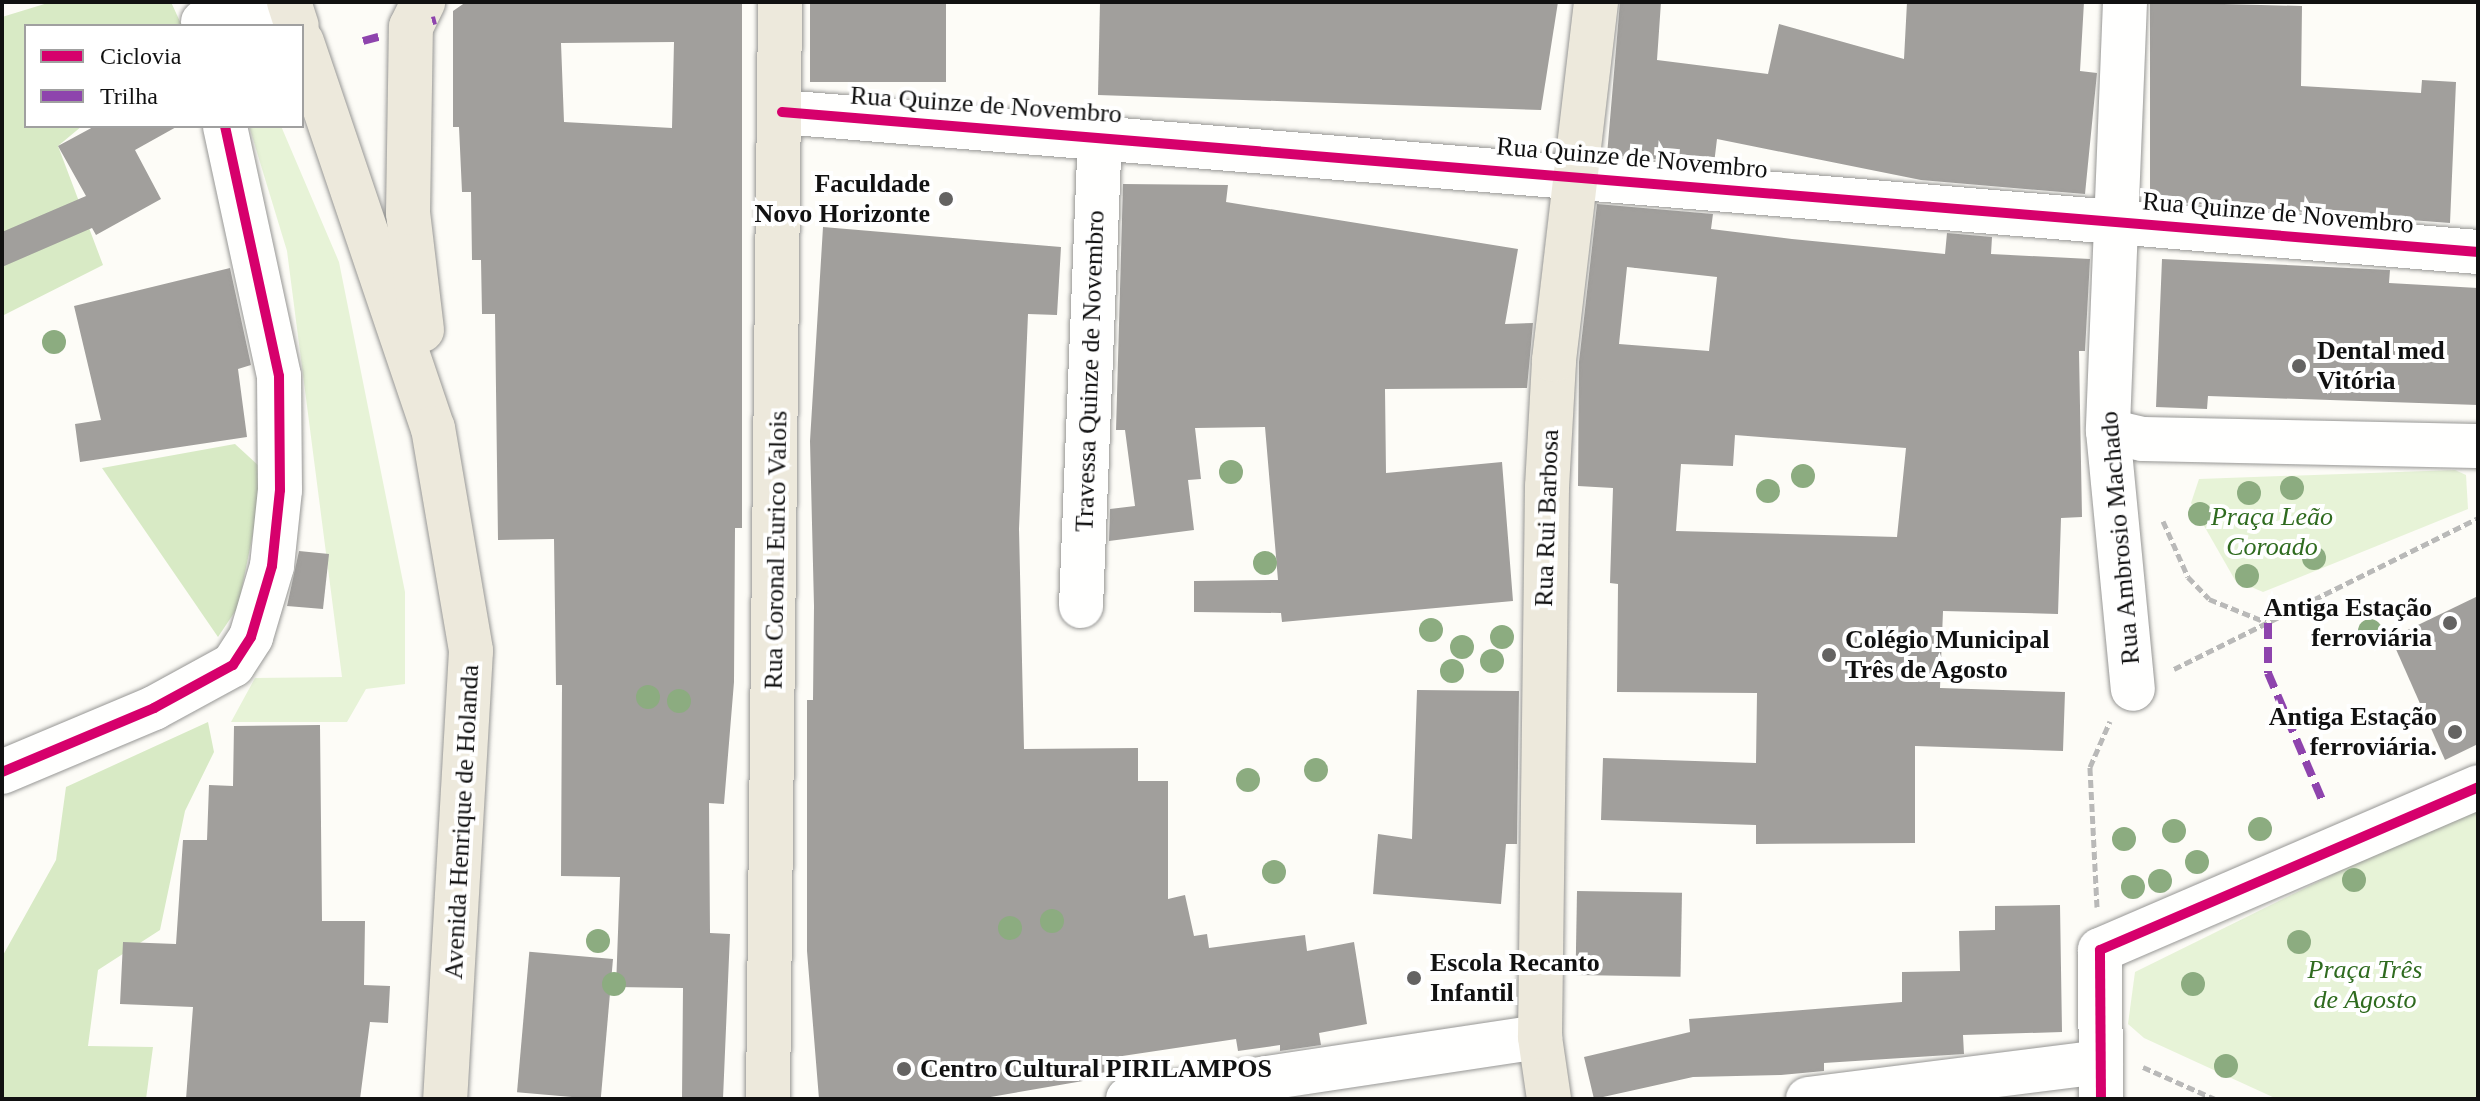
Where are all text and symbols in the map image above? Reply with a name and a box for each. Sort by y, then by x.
legend [24,24,304,128]
text: Ciclovia [100,43,181,69]
street label: Rua Quinze de Novembro [849,80,1123,130]
text: Trilha [100,83,158,109]
street label: Rua Quinze de Novembro [1495,131,1769,185]
place label: Faculdade Novo Horizonte [755,168,930,230]
street label: Rua Quinze de Novembro [2141,186,2415,240]
marker: Faculdade Novo Horizonte [937,190,955,208]
street label: Travessa Quinze de Novembro [1069,210,1111,532]
place label: Dental med Vitória [2317,335,2445,396]
marker: Dental med Vitória [2288,355,2310,377]
street label: Rua Ambrosio Machado [2093,409,2147,667]
street label: Rua Coronal Eurico Valois [758,410,794,690]
street label: Rua Rui Barbosa [1528,429,1566,607]
park label: Praça Leão Coroado [2211,501,2333,562]
place label: Antiga Estação ferroviária [2264,592,2432,654]
marker: Antiga Estação ferroviária [2439,612,2461,634]
place label: Colégio Municipal Três de Agosto [1845,624,2049,686]
marker: Colégio Municipal Três de Agosto [1820,646,1838,664]
street label: Avenida Henrique de Holanda [438,664,486,980]
place label: Antiga Estação ferroviária. [2269,701,2437,762]
marker: Antiga Estação ferroviária. [2444,721,2466,743]
place label: Escola Recanto Infantil [1430,947,1600,1008]
park label: Praça Três de Agosto [2308,954,2422,1016]
marker: Escola Recanto Infantil [1405,969,1423,987]
place label: Centro Cultural PIRILAMPOS [920,1053,1272,1085]
marker: Centro Cultural PIRILAMPOS [895,1060,913,1078]

